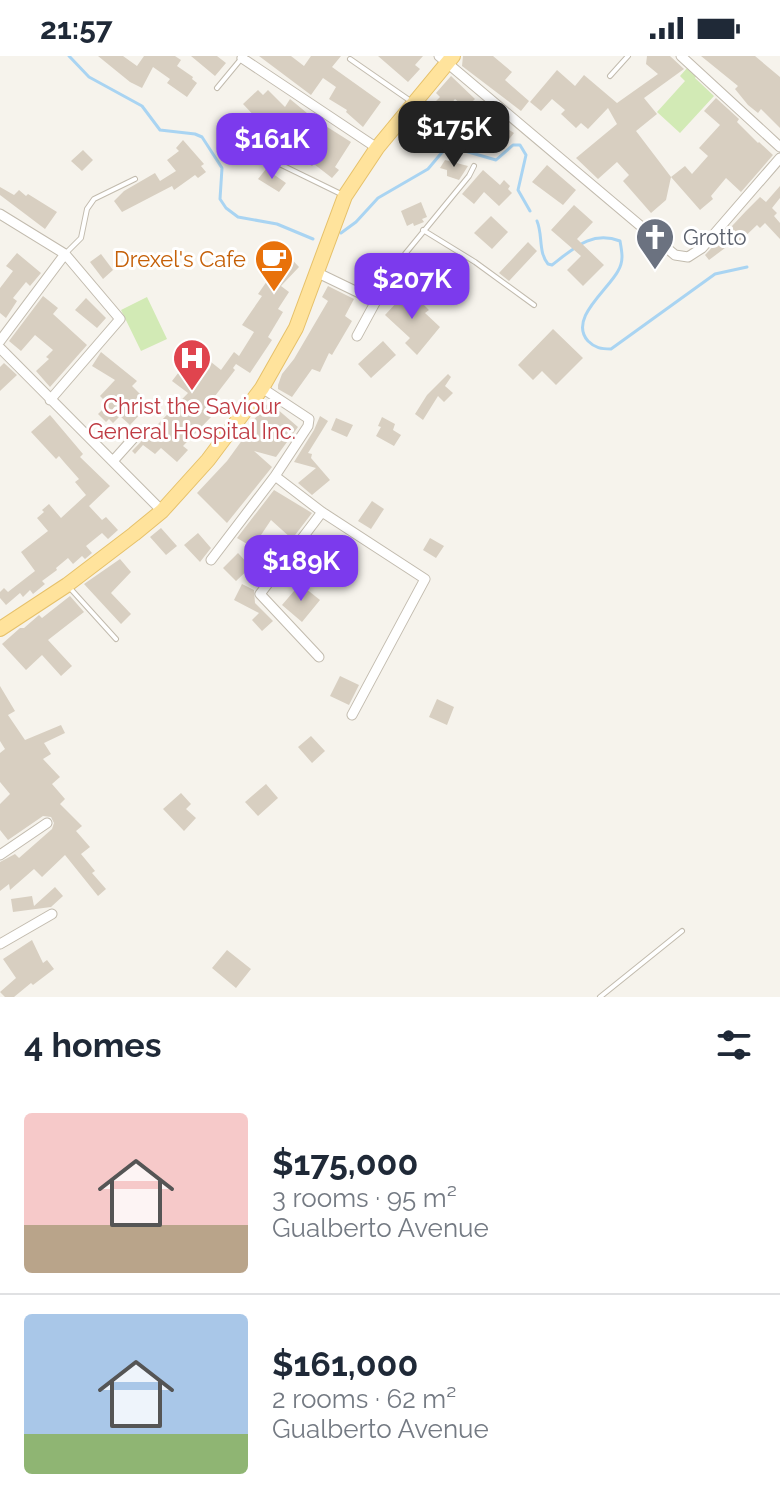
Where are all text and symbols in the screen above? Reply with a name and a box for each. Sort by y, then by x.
text: 21:57 [40,11,113,46]
pin: $175K [398,101,510,169]
text: $175K [416,112,492,142]
pin: $161K [216,113,328,181]
text: $161K [234,124,310,154]
church icon: Grotto [634,216,676,271]
place label: Grotto [683,224,747,250]
cafe icon: Drexel's Cafe [253,238,295,293]
place label: Drexel's Cafe [114,246,246,272]
pin: $207K [356,253,468,321]
text: $207K [372,264,452,294]
hospital icon: Christ the Saviour General Hospital Inc. [171,337,213,392]
place label: Christ the Saviour General Hospital Inc. [88,393,296,444]
pin: $189K [245,535,357,603]
text: $189K [262,546,340,576]
icon: filters [712,1023,756,1067]
text: 4 homes [24,1025,162,1065]
text: $175,000 [272,1143,418,1183]
icon: home [88,1145,184,1241]
text: 3 rooms · 95 m² [272,1183,457,1213]
text: Gualberto Avenue [272,1213,489,1243]
text: $161,000 [272,1344,418,1384]
icon: home [88,1346,184,1442]
text: 2 rooms · 62 m² [272,1384,456,1414]
text: Gualberto Avenue [272,1414,489,1444]

